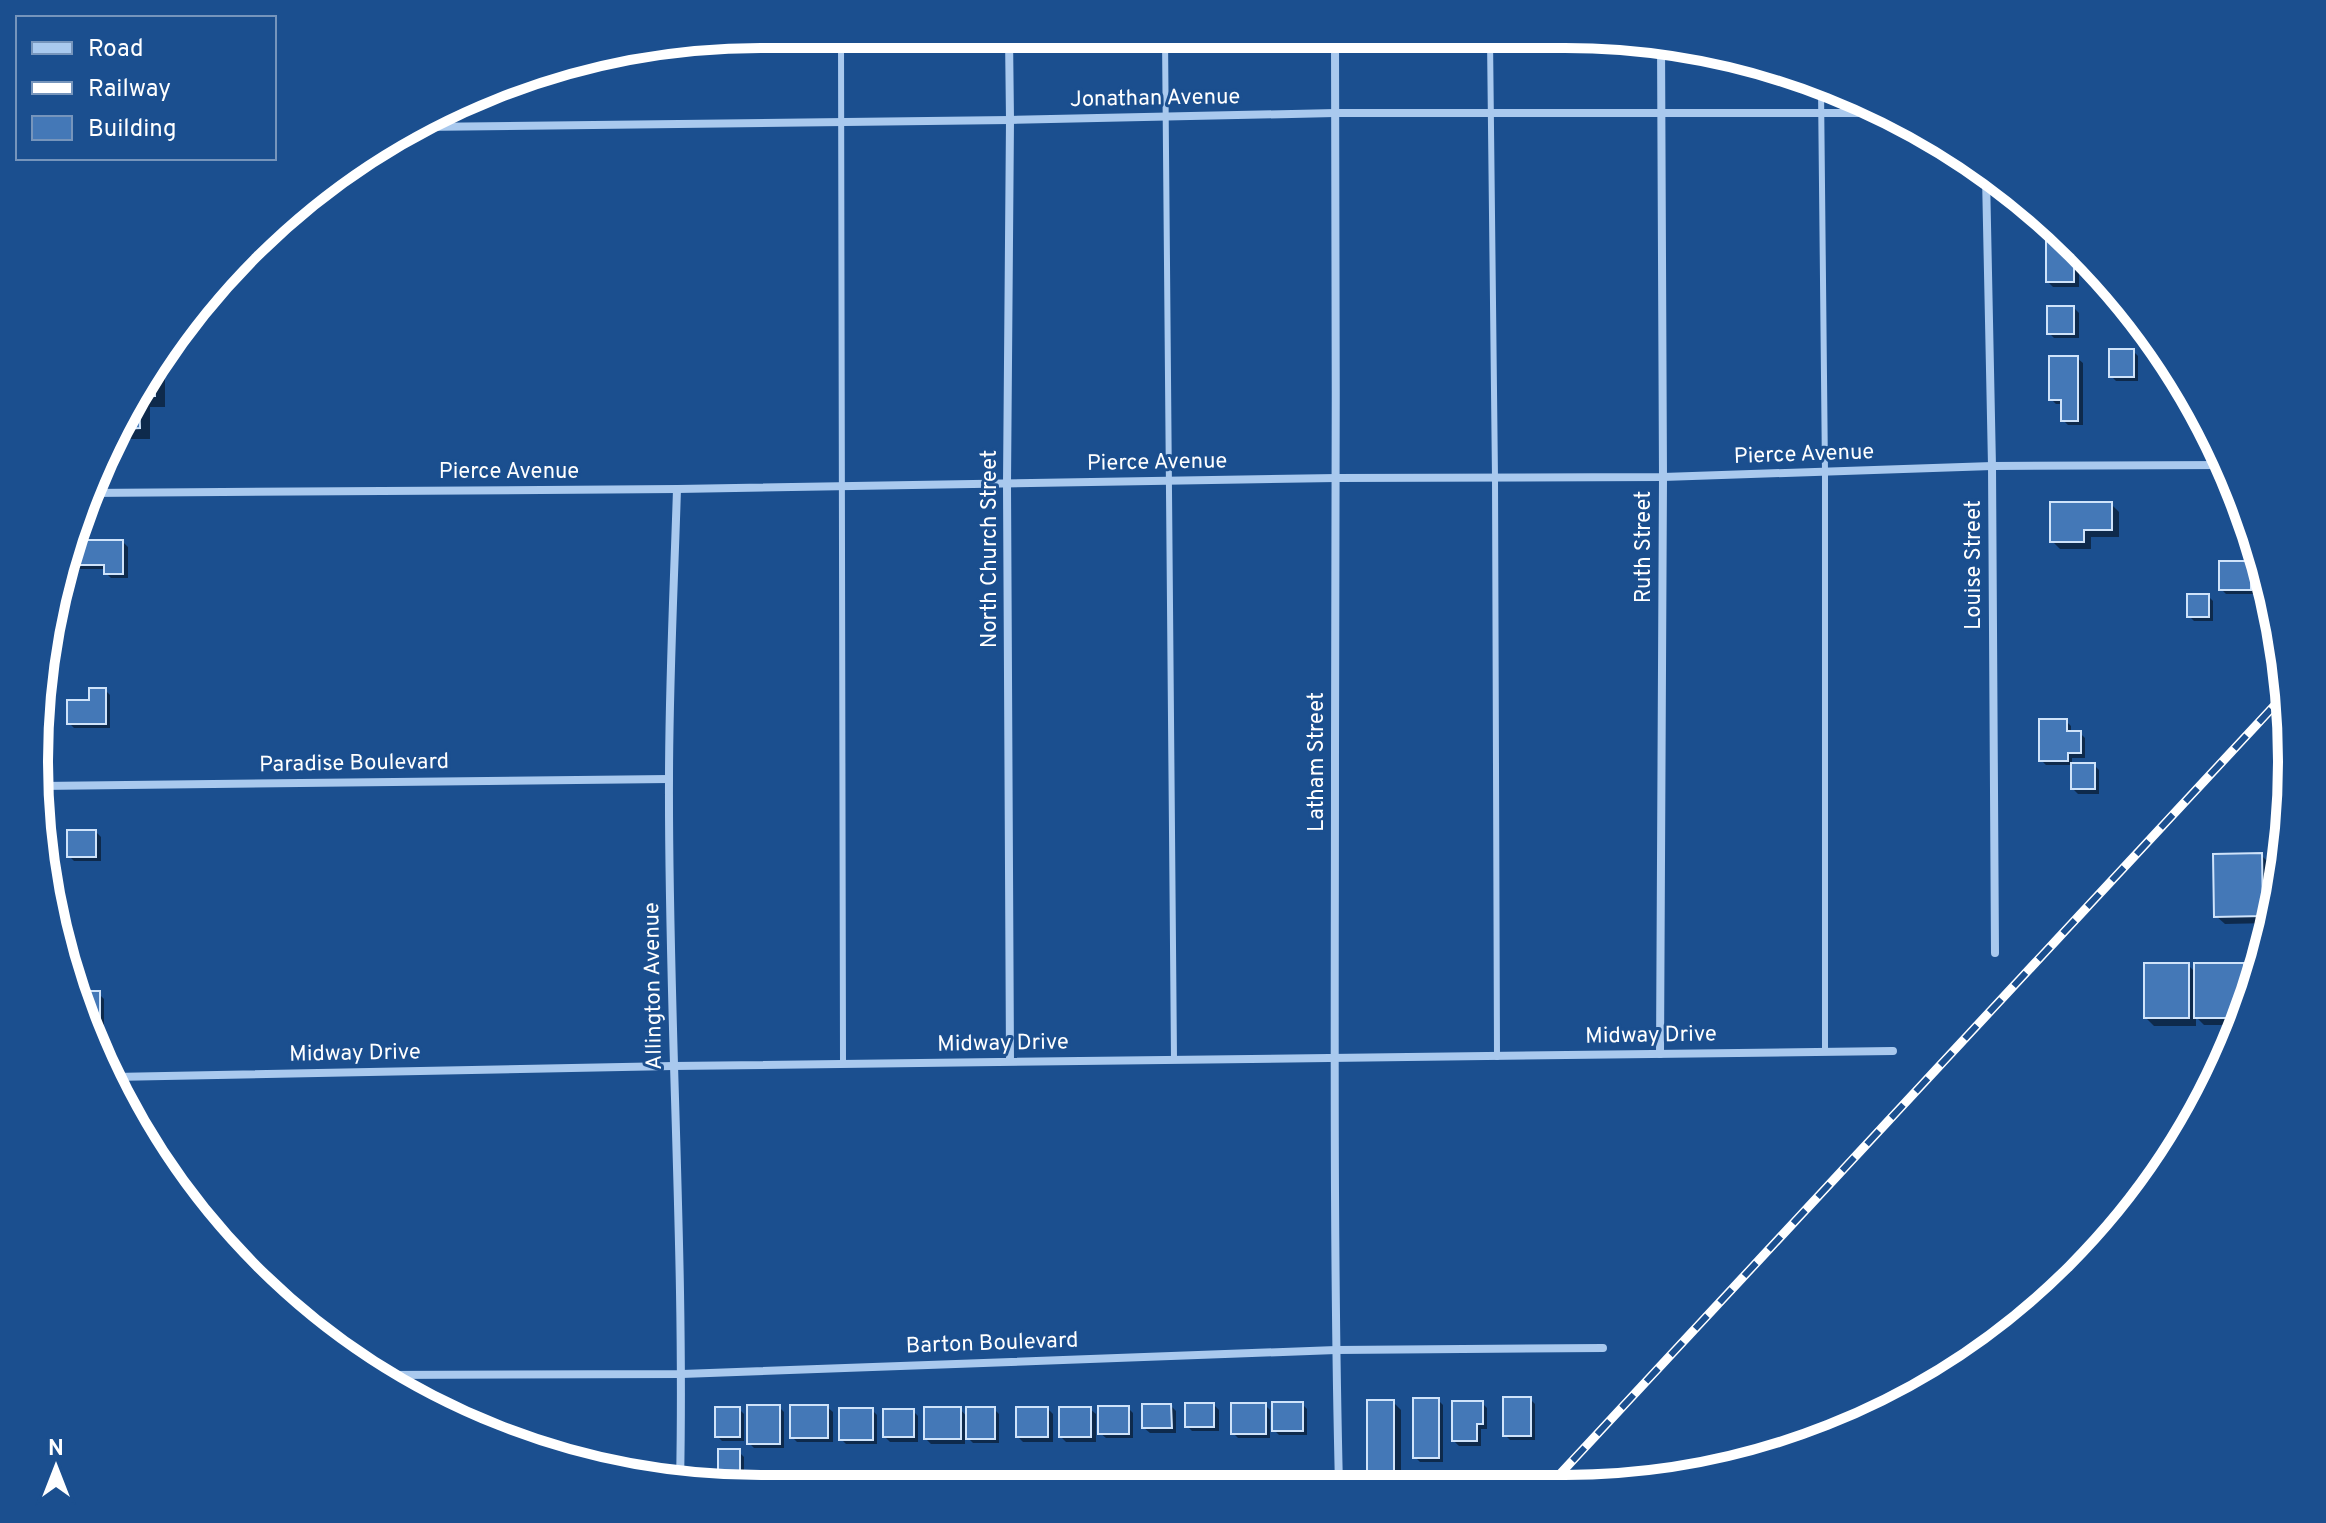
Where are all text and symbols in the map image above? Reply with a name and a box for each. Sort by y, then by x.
legend [16,16,276,160]
text: Road [88,35,144,65]
text: Railway [88,75,171,105]
street label: Jonathan Avenue [1070,84,1240,114]
text: Building [88,115,177,145]
street label: Pierce Avenue [1733,439,1875,471]
street label: Pierce Avenue [1087,448,1227,478]
street label: North Church Street [977,450,1004,648]
street label: Pierce Avenue [439,459,579,486]
street label: Ruth Street [1631,491,1658,603]
street label: Louise Street [1961,500,1988,630]
street label: Latham Street [1304,692,1331,832]
street label: Paradise Boulevard [259,749,449,779]
street label: Allington Avenue [639,902,669,1070]
street label: Midway Drive [1585,1021,1717,1051]
street label: Midway Drive [937,1029,1069,1059]
street label: Midway Drive [289,1039,421,1069]
street label: Barton Boulevard [905,1327,1079,1361]
north arrow [16,1427,96,1507]
text: N [48,1436,64,1463]

